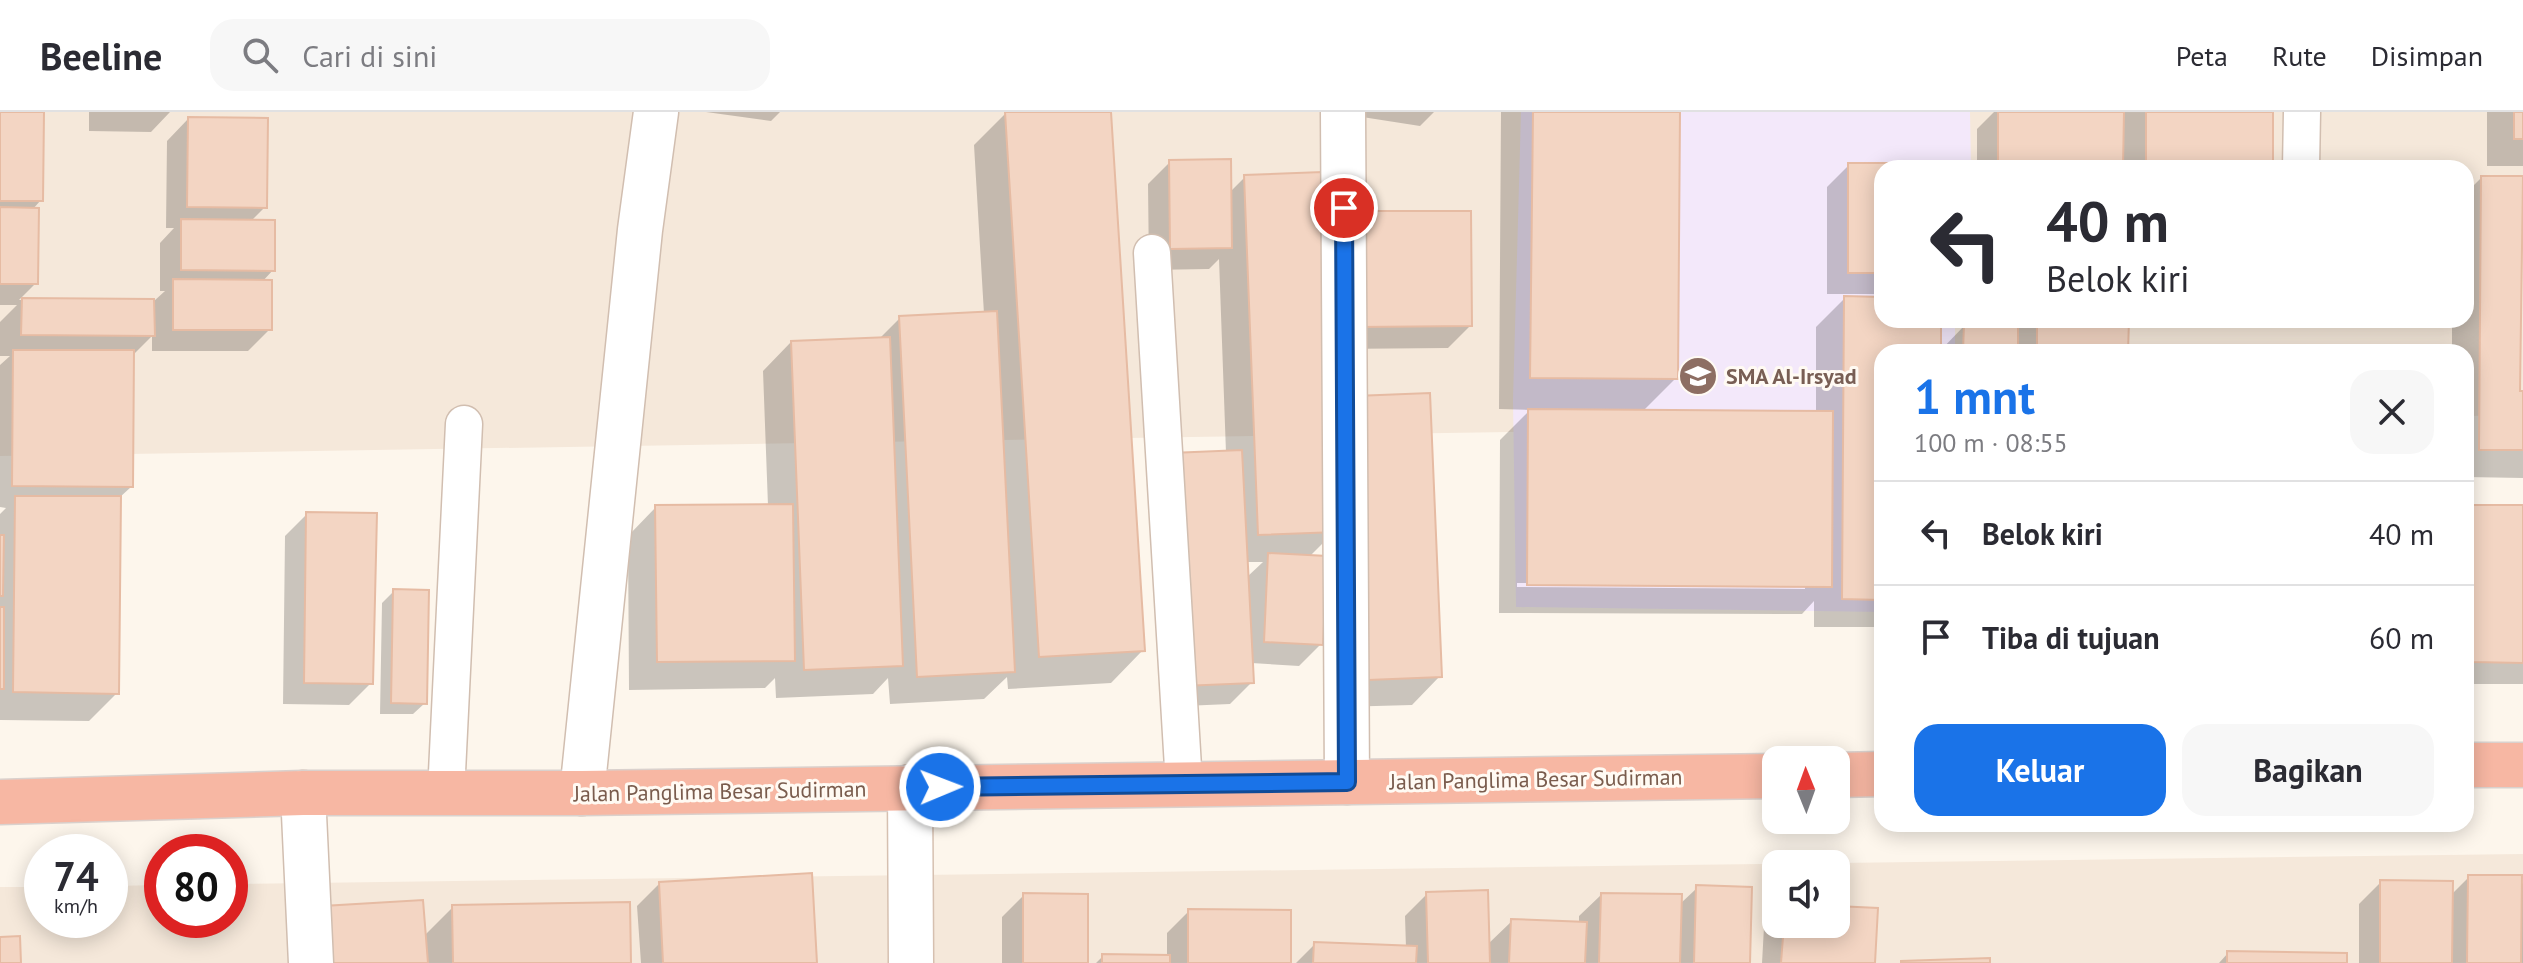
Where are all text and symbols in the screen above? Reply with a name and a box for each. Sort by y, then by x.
search box [210,19,770,91]
text: Beeline [40,31,162,80]
icon: search [238,33,282,77]
text: Cari di sini [302,36,437,75]
text: Peta [2176,37,2228,74]
text: Rute [2272,37,2327,74]
text: Disimpan [2371,37,2483,74]
pin [1310,174,1378,242]
text: 40 m [2046,185,2169,257]
icon: arrive [1322,186,1366,230]
icon: left [1914,192,2018,296]
text: Belok kiri [2046,255,2190,302]
school or university icon: SMA Al-Irsyad [1677,355,1719,397]
place label: SMA Al-Irsyad [1726,362,1857,390]
text: 1 mnt [1914,365,2035,427]
button: close [2350,370,2434,454]
text: 100 m · 08:55 [1914,426,2068,459]
icon: left [1914,511,1958,555]
text: Belok kiri [1982,514,2103,553]
text: 40 m [2369,514,2434,553]
icon: arrive [1914,615,1958,659]
text: Tiba di tujuan [1982,618,2160,657]
text: 60 m [2369,618,2434,657]
button: Keluar [1914,724,2166,816]
button: Bagikan [2182,724,2434,816]
position arrow [898,745,982,829]
north arrow [1762,746,1850,834]
map controls [1762,746,1850,938]
street label: Jalan Panglima Besar Sudirman [1388,762,1683,796]
street label: Jalan Panglima Besar Sudirman [572,774,867,808]
speed limit sign: 80 [144,834,248,938]
text: 74 [53,850,99,902]
button: sound [1762,850,1850,938]
text: km/h [54,893,98,919]

